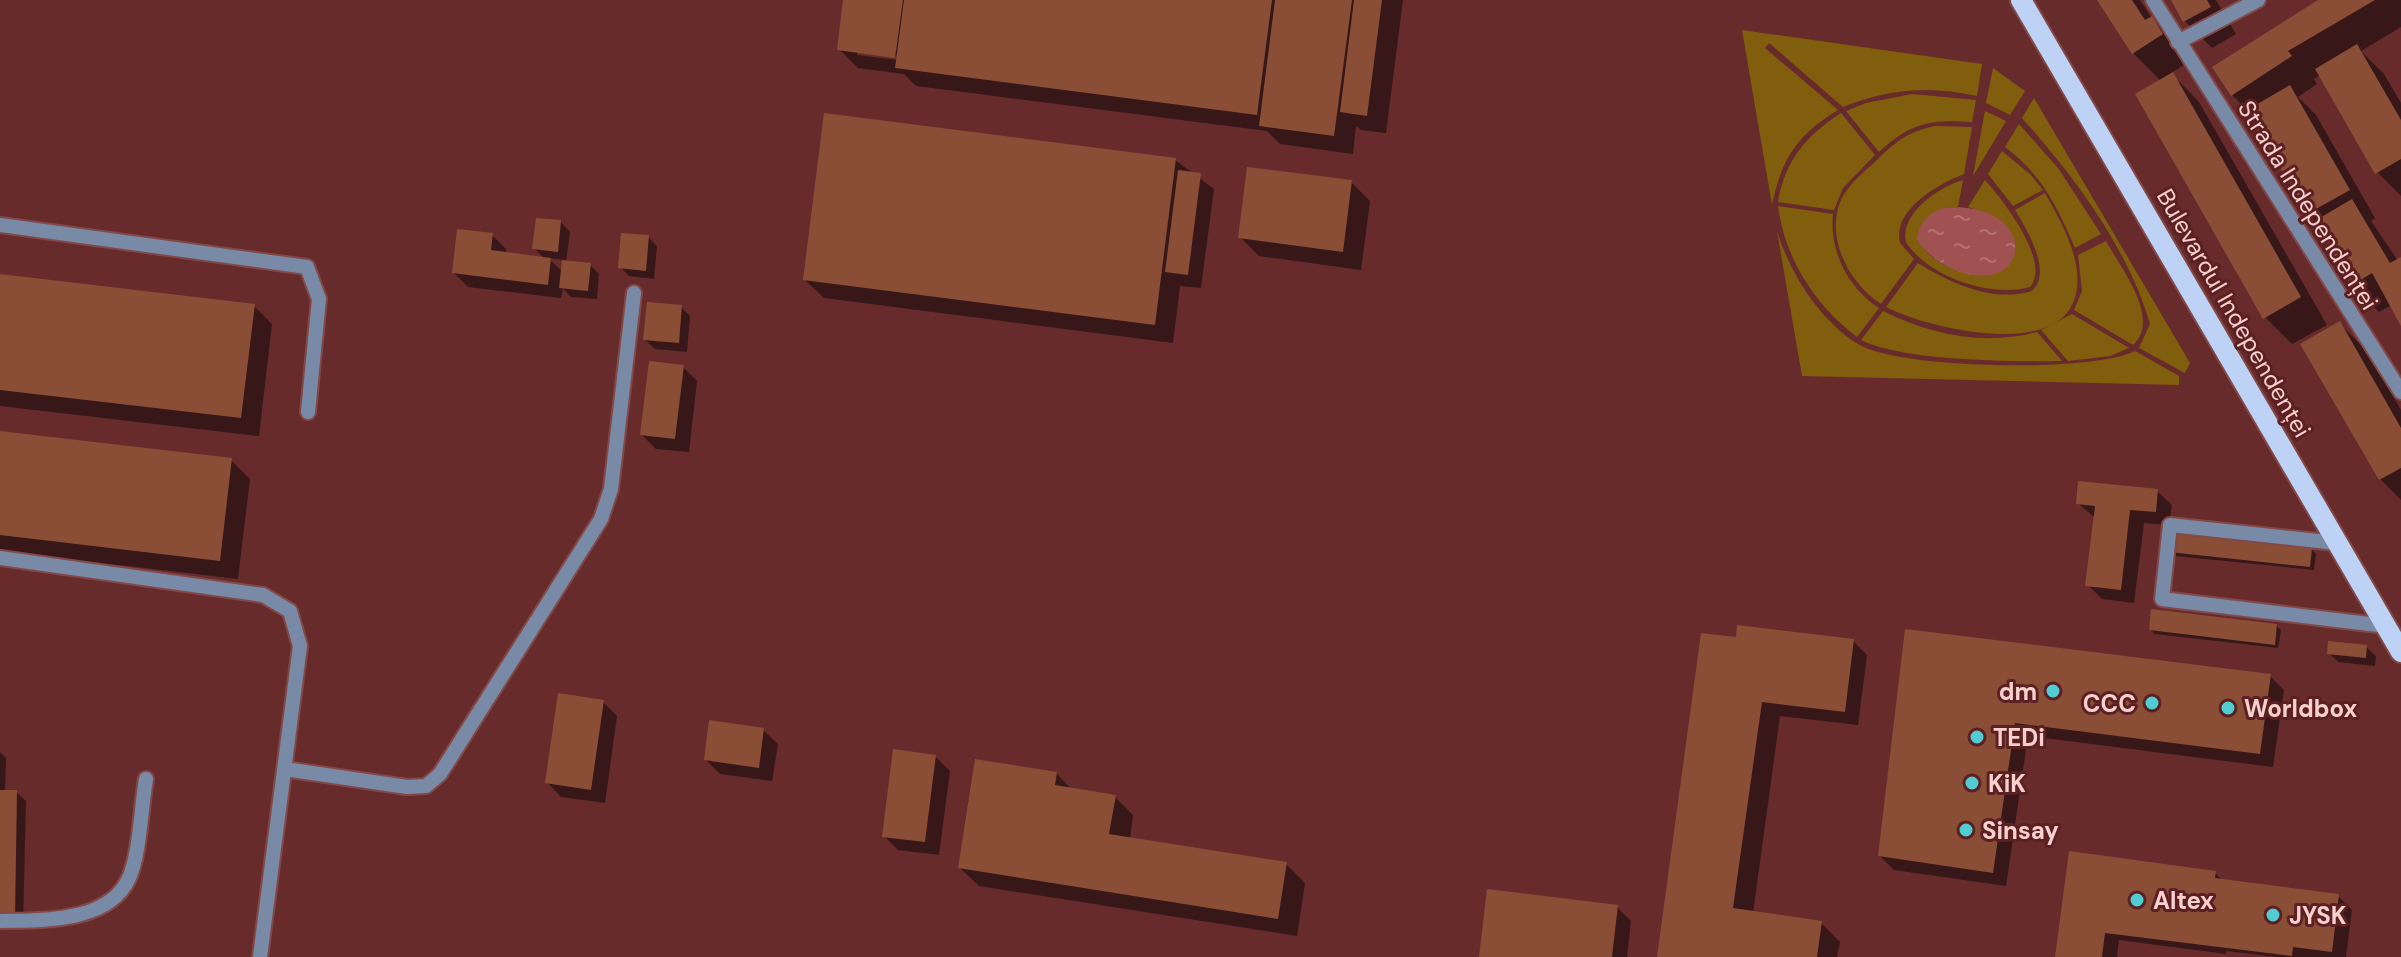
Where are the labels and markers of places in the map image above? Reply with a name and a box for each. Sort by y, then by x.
place label: dm [1999,676,2037,707]
marker: dm [2044,682,2062,700]
place label: CCC [2083,688,2136,719]
place label: Worldbox [2244,693,2357,724]
marker: CCC [2143,694,2161,712]
marker: Worldbox [2219,699,2237,717]
place label: TEDi [1993,722,2045,753]
marker: TEDi [1968,728,1986,746]
place label: KiK [1988,768,2026,799]
marker: KiK [1963,774,1981,792]
place label: Sinsay [1982,815,2059,846]
marker: Sinsay [1957,821,1975,839]
place label: Altex [2153,885,2214,916]
marker: Altex [2128,891,2146,909]
place label: JYSK [2289,900,2347,931]
marker: JYSK [2264,906,2282,924]

